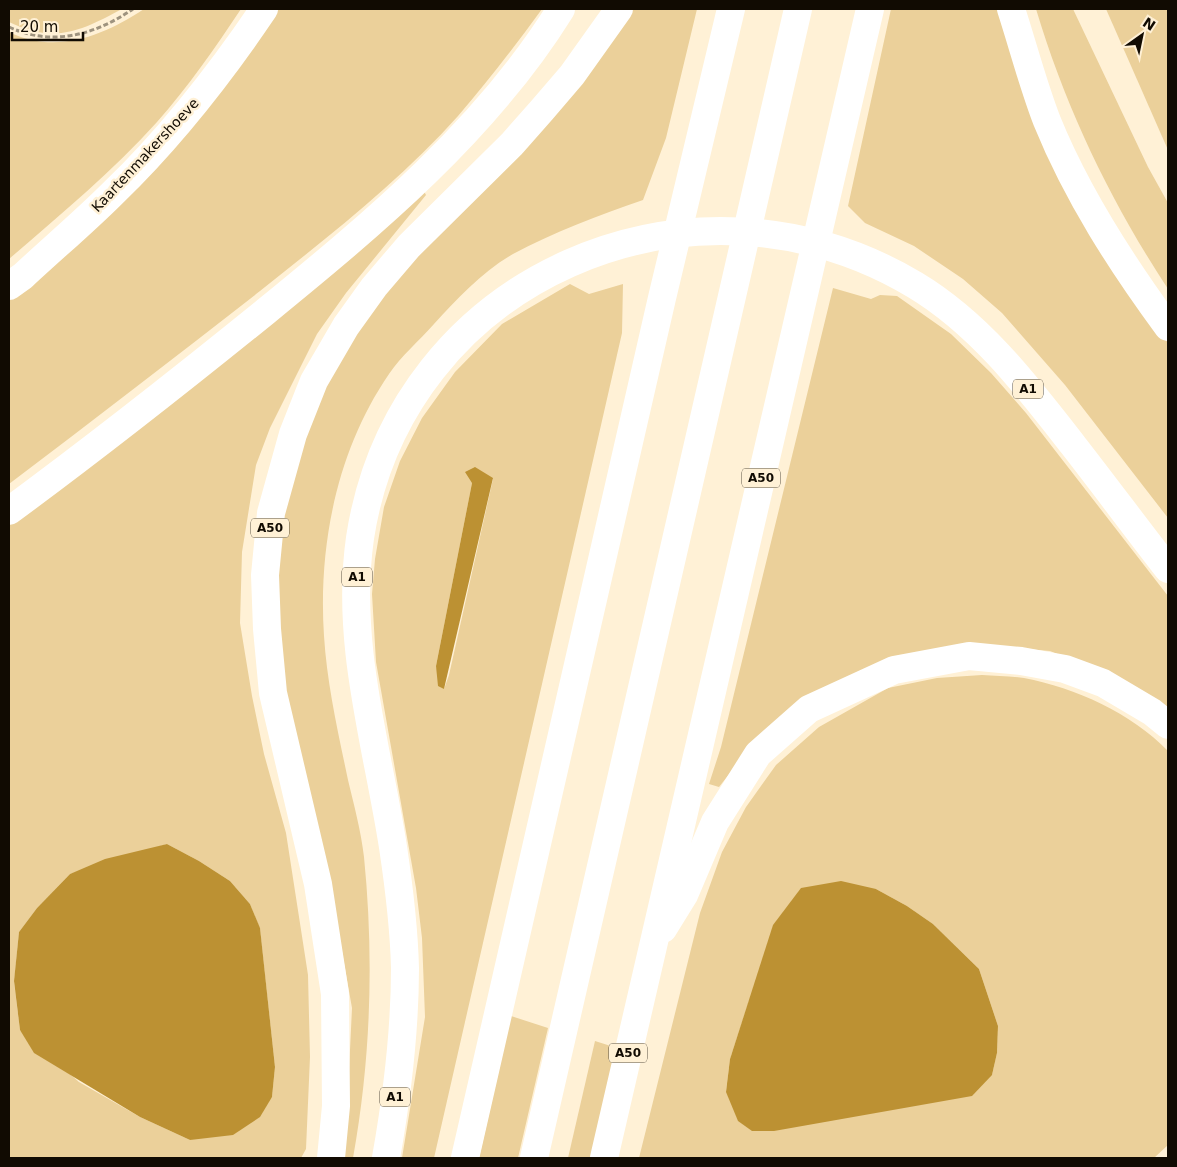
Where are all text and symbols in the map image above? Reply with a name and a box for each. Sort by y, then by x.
scale bar [12,10,84,42]
north arrow [1117,10,1167,60]
text: N [1140,14,1158,34]
text: 20 m [20,18,58,36]
street label: Kaartenmakershoeve [88,95,202,215]
road number: A1 [1013,379,1043,398]
road number: A50 [742,468,780,488]
road number: A50 [251,518,289,538]
road number: A1 [342,568,372,586]
road number: A50 [609,1044,647,1062]
road number: A1 [380,1088,410,1106]

